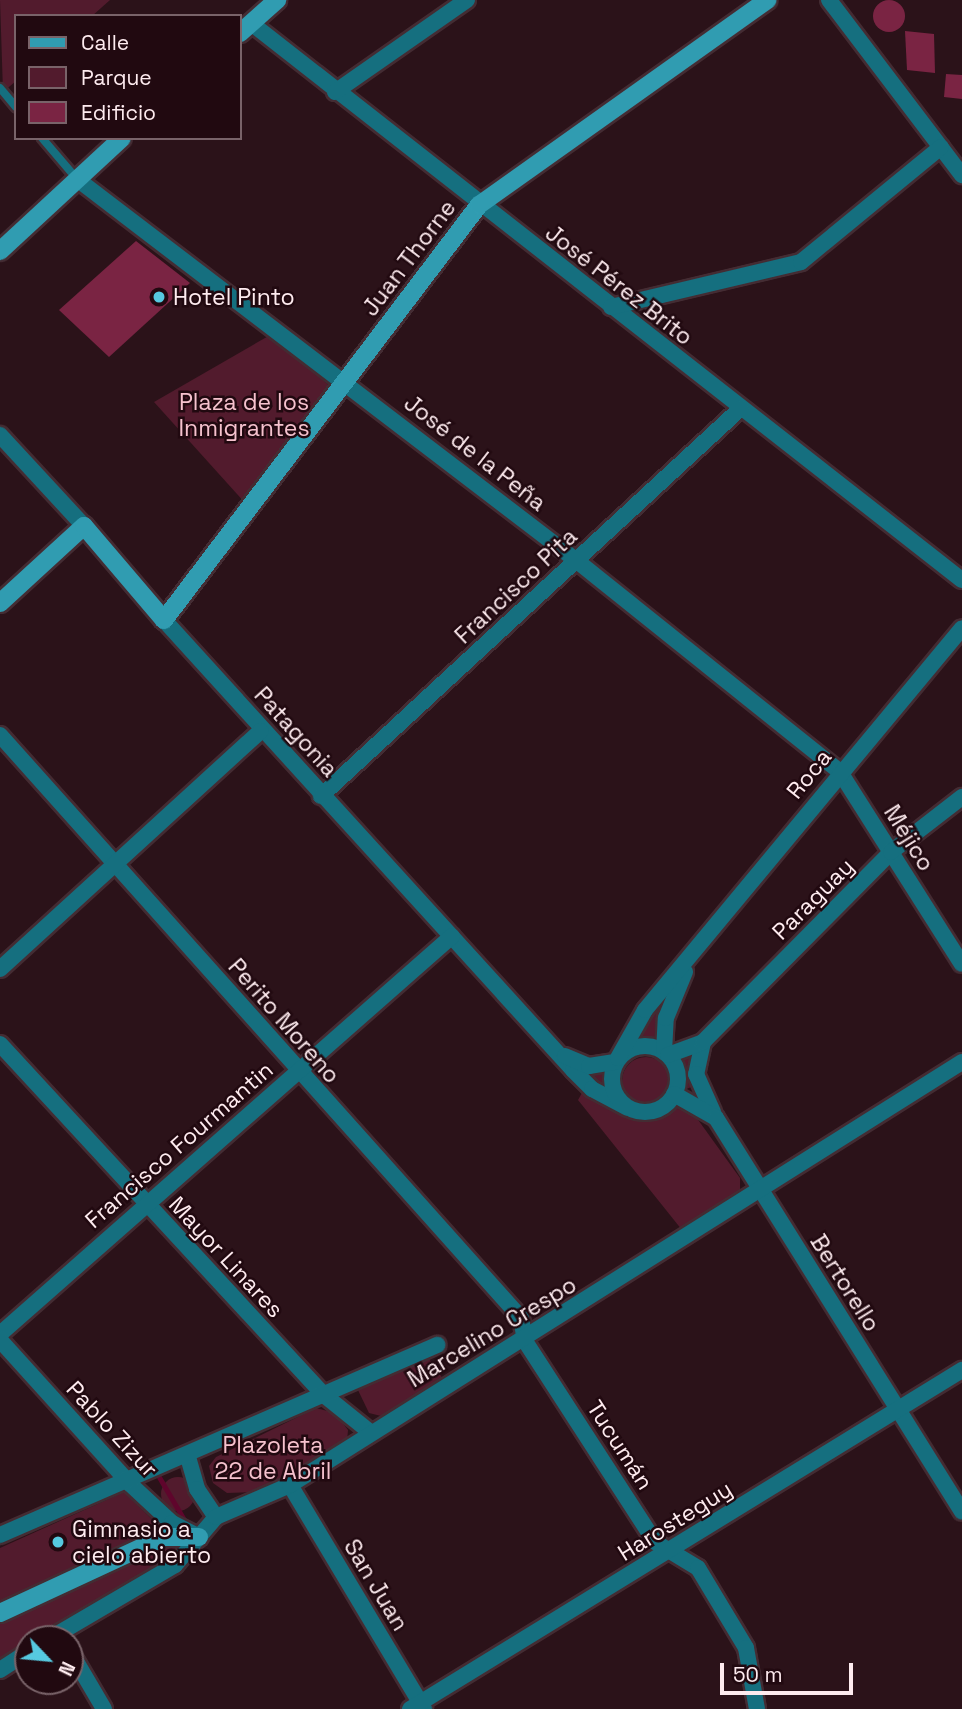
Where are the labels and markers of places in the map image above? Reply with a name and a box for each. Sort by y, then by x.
place label: Hotel Pinto [173,283,295,311]
marker: Hotel Pinto [151,289,167,305]
place label: Gimnasio a cielo abierto [72,1515,211,1569]
marker: Gimnasio a cielo abierto [50,1534,66,1550]

